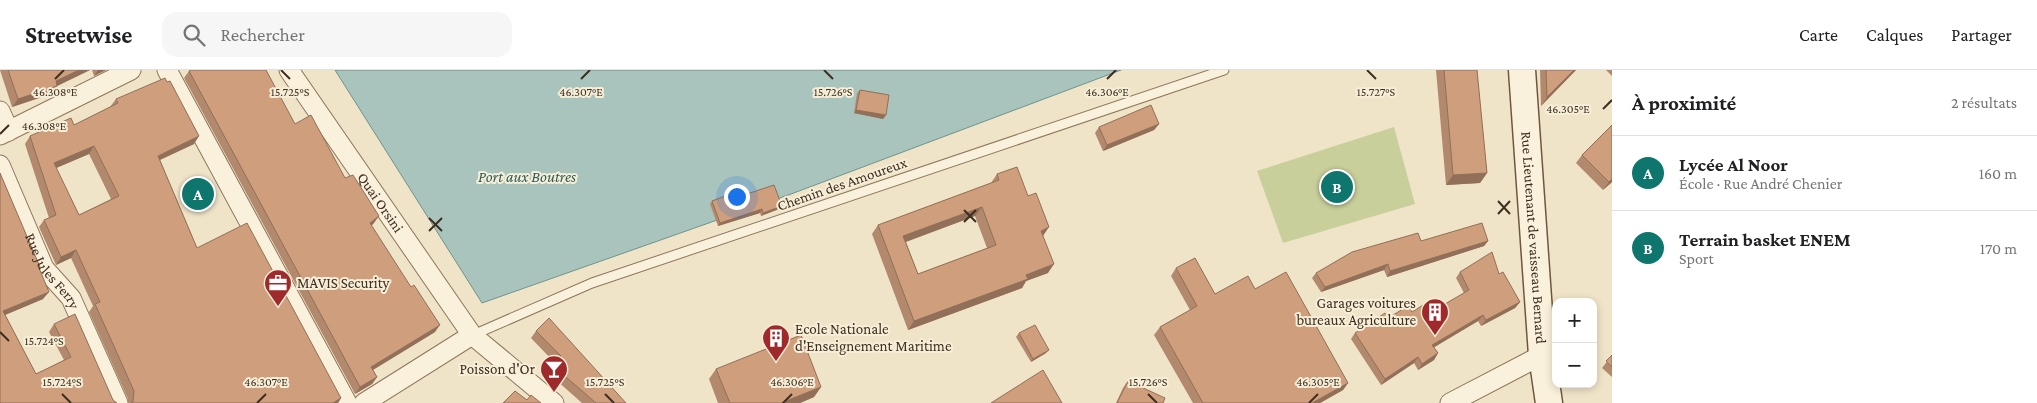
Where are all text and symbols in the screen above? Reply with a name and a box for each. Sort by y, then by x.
search box [162,12,512,57]
text: Streetwise [25,21,132,48]
icon: search [180,21,208,49]
text: Rechercher [220,24,305,45]
text: Carte [1799,25,1838,45]
text: Calques [1866,25,1923,45]
text: Partager [1951,25,2012,45]
text: 46.308°E [33,85,78,99]
text: 15.725°S [271,85,310,99]
text: 46.307°E [559,85,603,99]
text: 15.726°S [814,85,853,99]
text: 46.306°E [1085,85,1129,99]
text: 15.727°S [1357,85,1396,99]
text: À proximité [1632,91,1736,115]
text: 2 résultats [1951,94,2017,111]
text: 46.305°E [1546,102,1590,116]
text: 46.308°E [22,119,67,133]
street label: Rue Lieutenant de vaisseau Bernard [1518,131,1549,345]
street label: Chemin des Amoureux [775,154,909,214]
text: Lycée Al Noor [1679,154,1788,175]
text: A [1643,165,1653,182]
text: 160 m [1979,165,2017,182]
water label: Port aux Boutres [478,168,576,185]
pin: B [1321,168,1353,206]
street label: Quai Orsini [354,170,407,235]
pin: A [182,175,214,213]
text: École · Rue André Chenier [1679,175,1843,192]
your location [724,184,750,210]
text: Terrain basket ENEM [1679,229,1850,250]
street label: Rue Jules Ferry [22,231,83,312]
text: B [1643,240,1653,257]
text: 170 m [1980,240,2017,257]
text: Sport [1679,250,1714,267]
office icon: MAVIS Security [263,268,293,307]
place label: MAVIS Security [297,275,390,292]
place label: Garages voitures bureaux Agriculture [1296,295,1416,329]
building icon: Garages voitures bureaux Agriculture [1420,297,1450,336]
map controls [1552,298,1597,388]
button: + [1552,298,1597,343]
place label: Ecole Nationale d'Enseignement Maritime [795,321,952,355]
building icon: Ecole Nationale d'Enseignement Maritime [761,323,791,362]
text: 15.724°S [24,334,64,348]
button: − [1552,343,1597,388]
bar icon: Poisson d'Or [539,354,569,393]
place label: Poisson d'Or [460,361,536,377]
text: 15.724°S [42,375,82,389]
text: 46.307°E [244,375,288,389]
text: 15.725°S [586,375,625,389]
text: 46.306°E [770,375,814,389]
text: 15.726°S [1129,375,1168,389]
text: 46.305°E [1296,375,1340,389]

